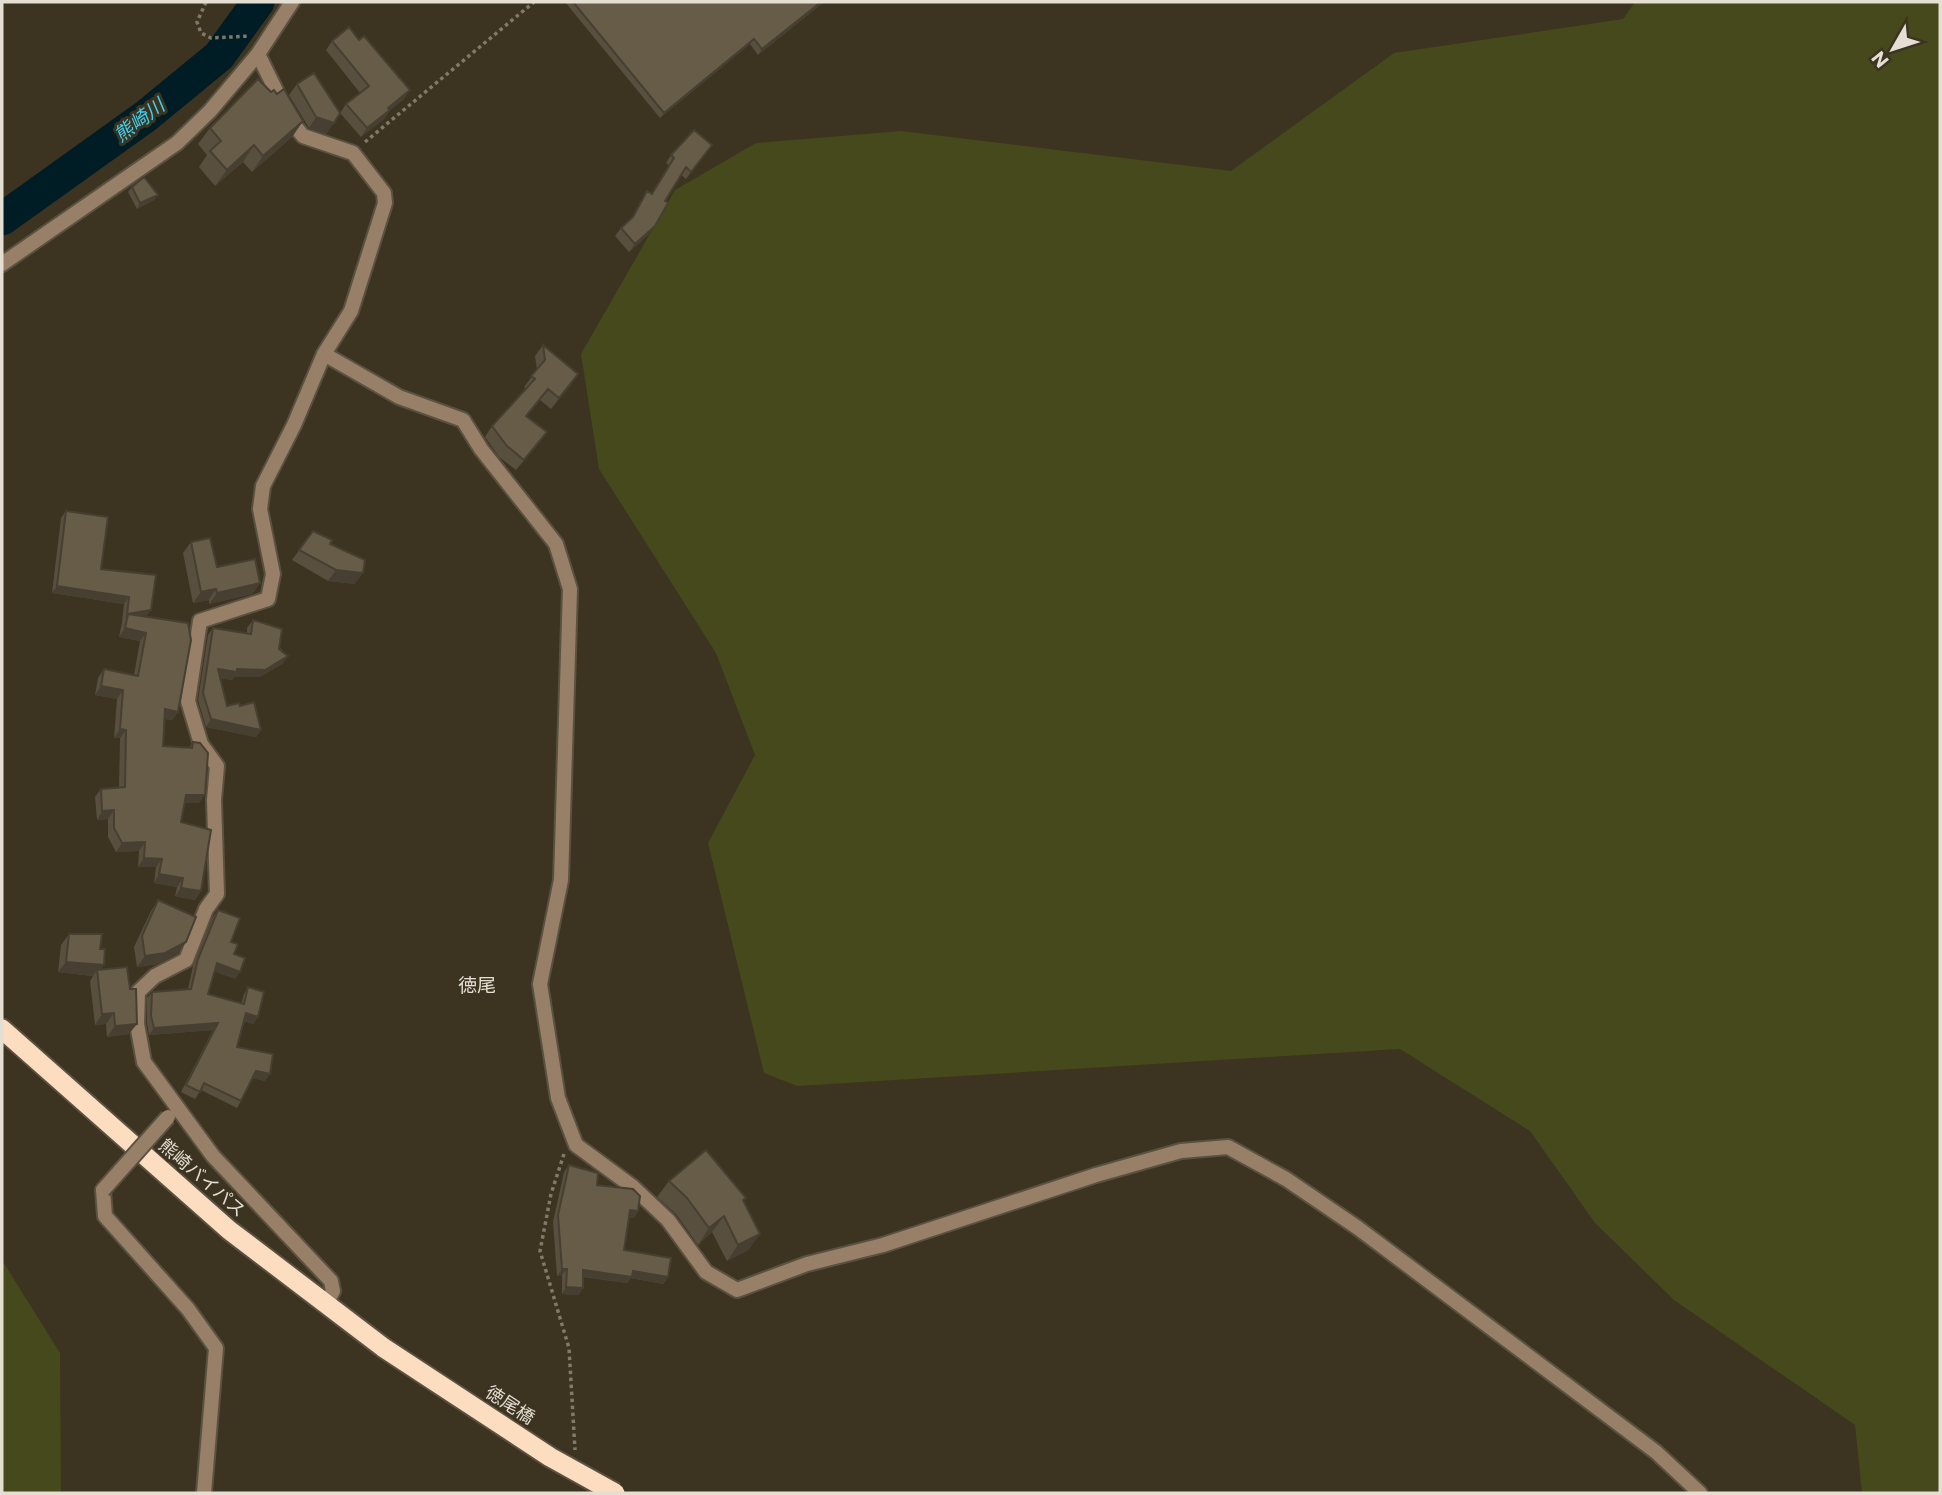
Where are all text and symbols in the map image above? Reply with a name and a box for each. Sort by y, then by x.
north arrow [1858,14,1928,84]
text: N [1866,47,1893,73]
water label: 熊崎川 [109,92,170,146]
district label: 徳尾 [458,973,496,996]
street label: 熊崎バイパス [155,1134,250,1221]
street label: 徳尾橋 [482,1380,539,1428]

